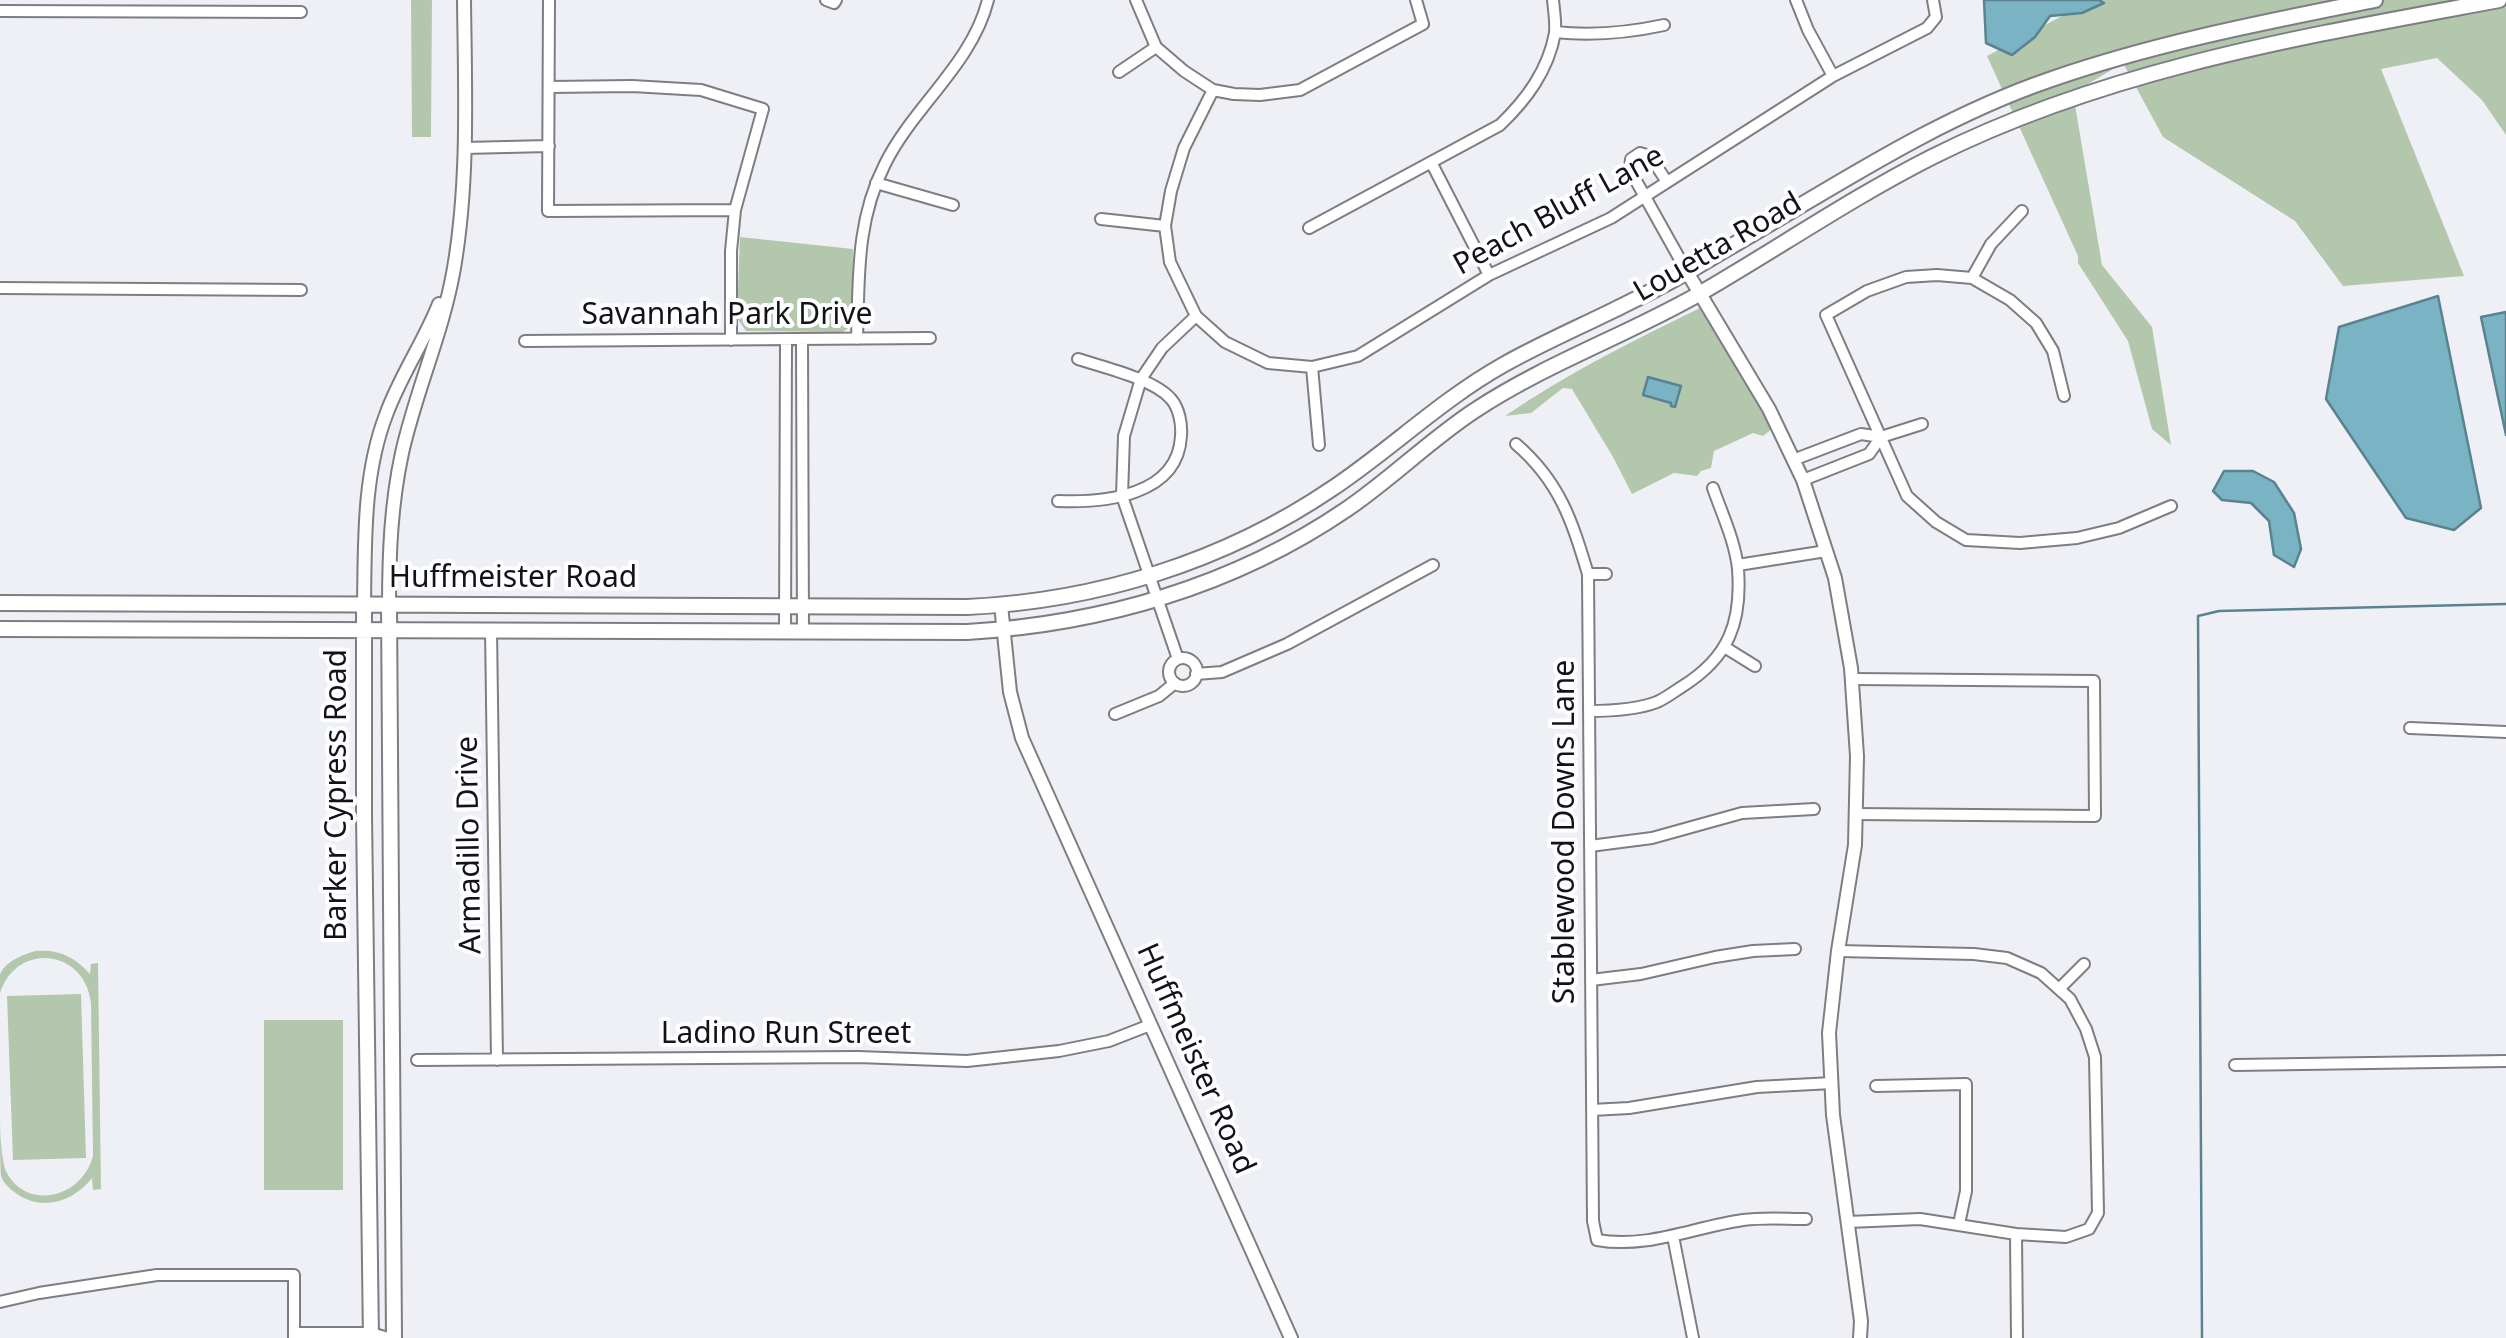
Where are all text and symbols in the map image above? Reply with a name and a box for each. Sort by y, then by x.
street label: Peach Bluff Lane [1448,138,1670,284]
street label: Louetta Road [1628,185,1808,311]
street label: Savannah Park Drive [582,297,872,333]
street label: Huffmeister Road [389,560,637,596]
street label: Barker Cypress Road [319,649,355,941]
street label: Stablewood Downs Lane [1547,660,1583,1004]
street label: Armadillo Drive [450,736,490,954]
street label: Huffmeister Road [1128,938,1262,1180]
street label: Ladino Run Street [661,1016,911,1052]

